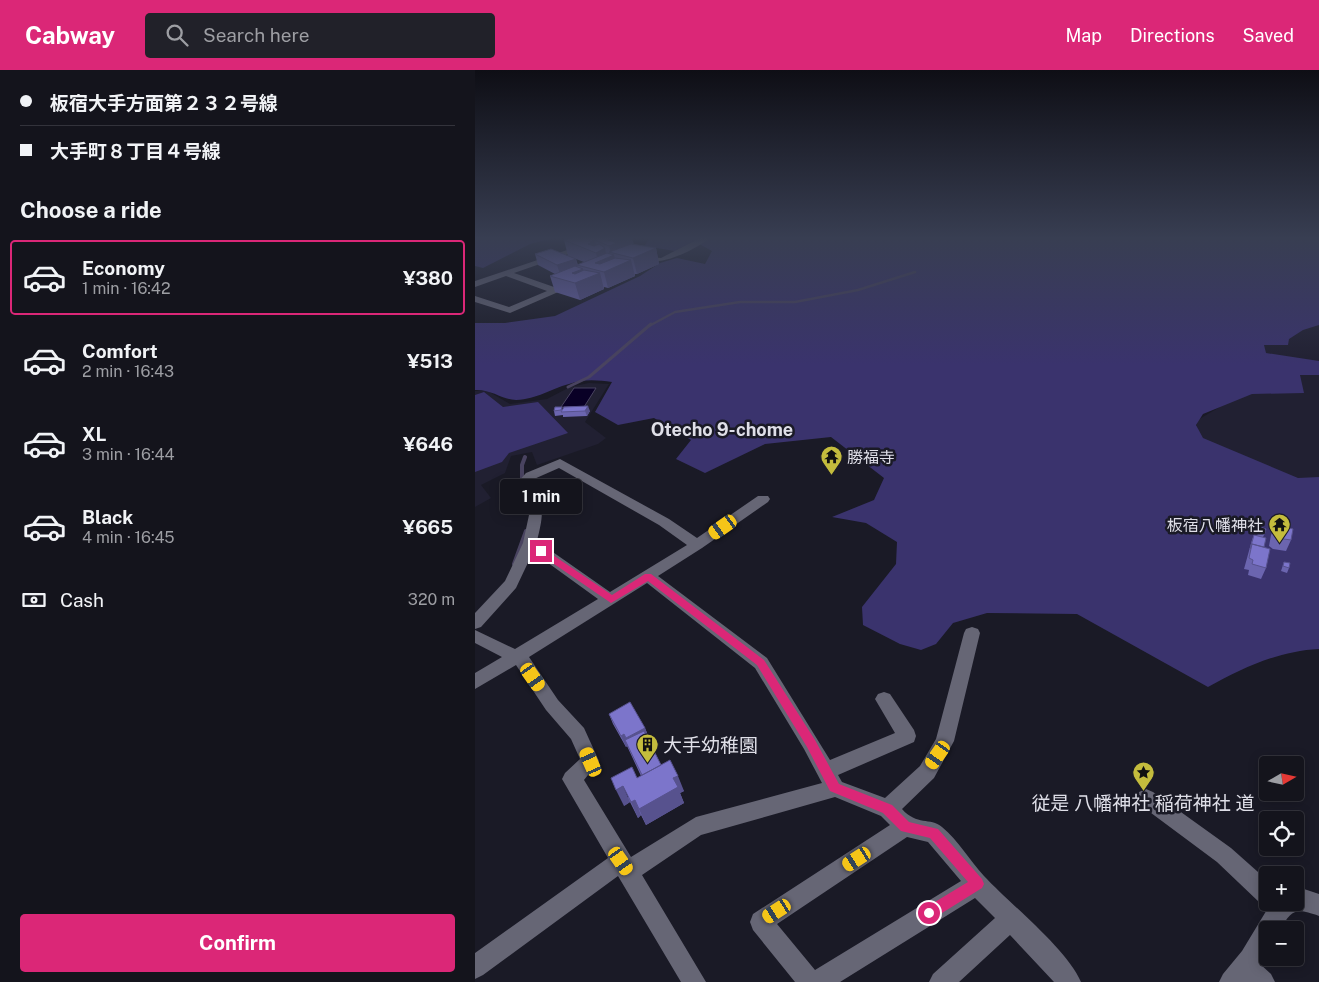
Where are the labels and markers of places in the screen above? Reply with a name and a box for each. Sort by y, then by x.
temple icon: 勝福寺 [819,445,843,476]
place label: 勝福寺 [847,448,895,467]
temple icon: 板宿八幡神社 [1267,513,1291,544]
place label: 板宿八幡神社 [1167,516,1263,535]
building icon: 大手幼稚園 [635,733,659,764]
place label: 大手幼稚園 [663,734,758,756]
place icon: 従是 八幡神社 稲荷神社 道 [1131,760,1155,791]
place label: 従是 八幡神社 稲荷神社 道 [1032,792,1254,814]

